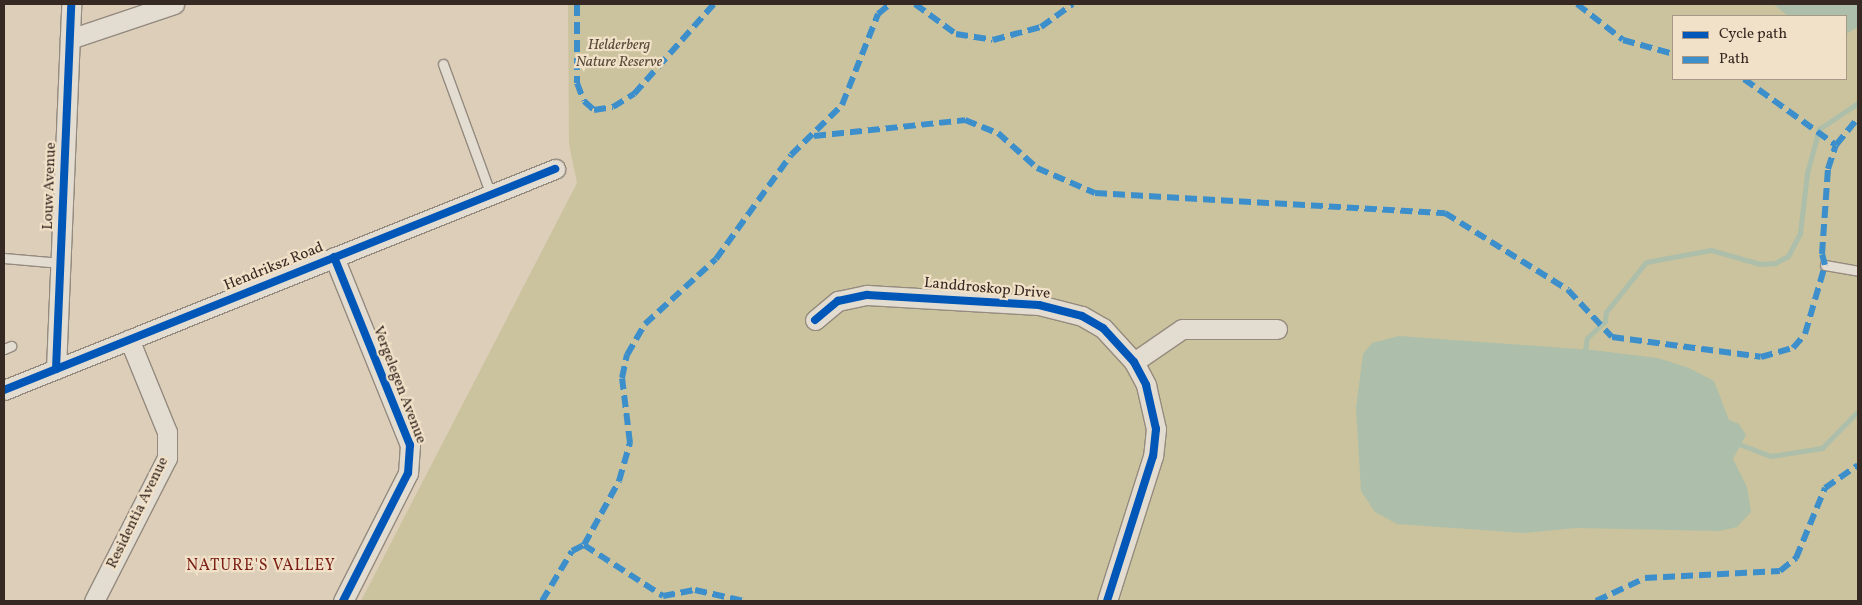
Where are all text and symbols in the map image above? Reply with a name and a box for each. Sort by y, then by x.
legend [1672,15,1847,80]
text: Cycle path [1719,24,1787,45]
park label: Helderberg Nature Reserve [576,36,662,71]
text: Path [1719,49,1749,70]
street label: Louw Avenue [39,142,61,230]
street label: Hendriksz Road [222,239,326,295]
street label: Landdroskop Drive [923,275,1051,303]
street label: Vergelegen Avenue [368,324,430,446]
street label: Residentia Avenue [103,454,173,572]
district label: NATURE'S VALLEY [184,556,338,576]

